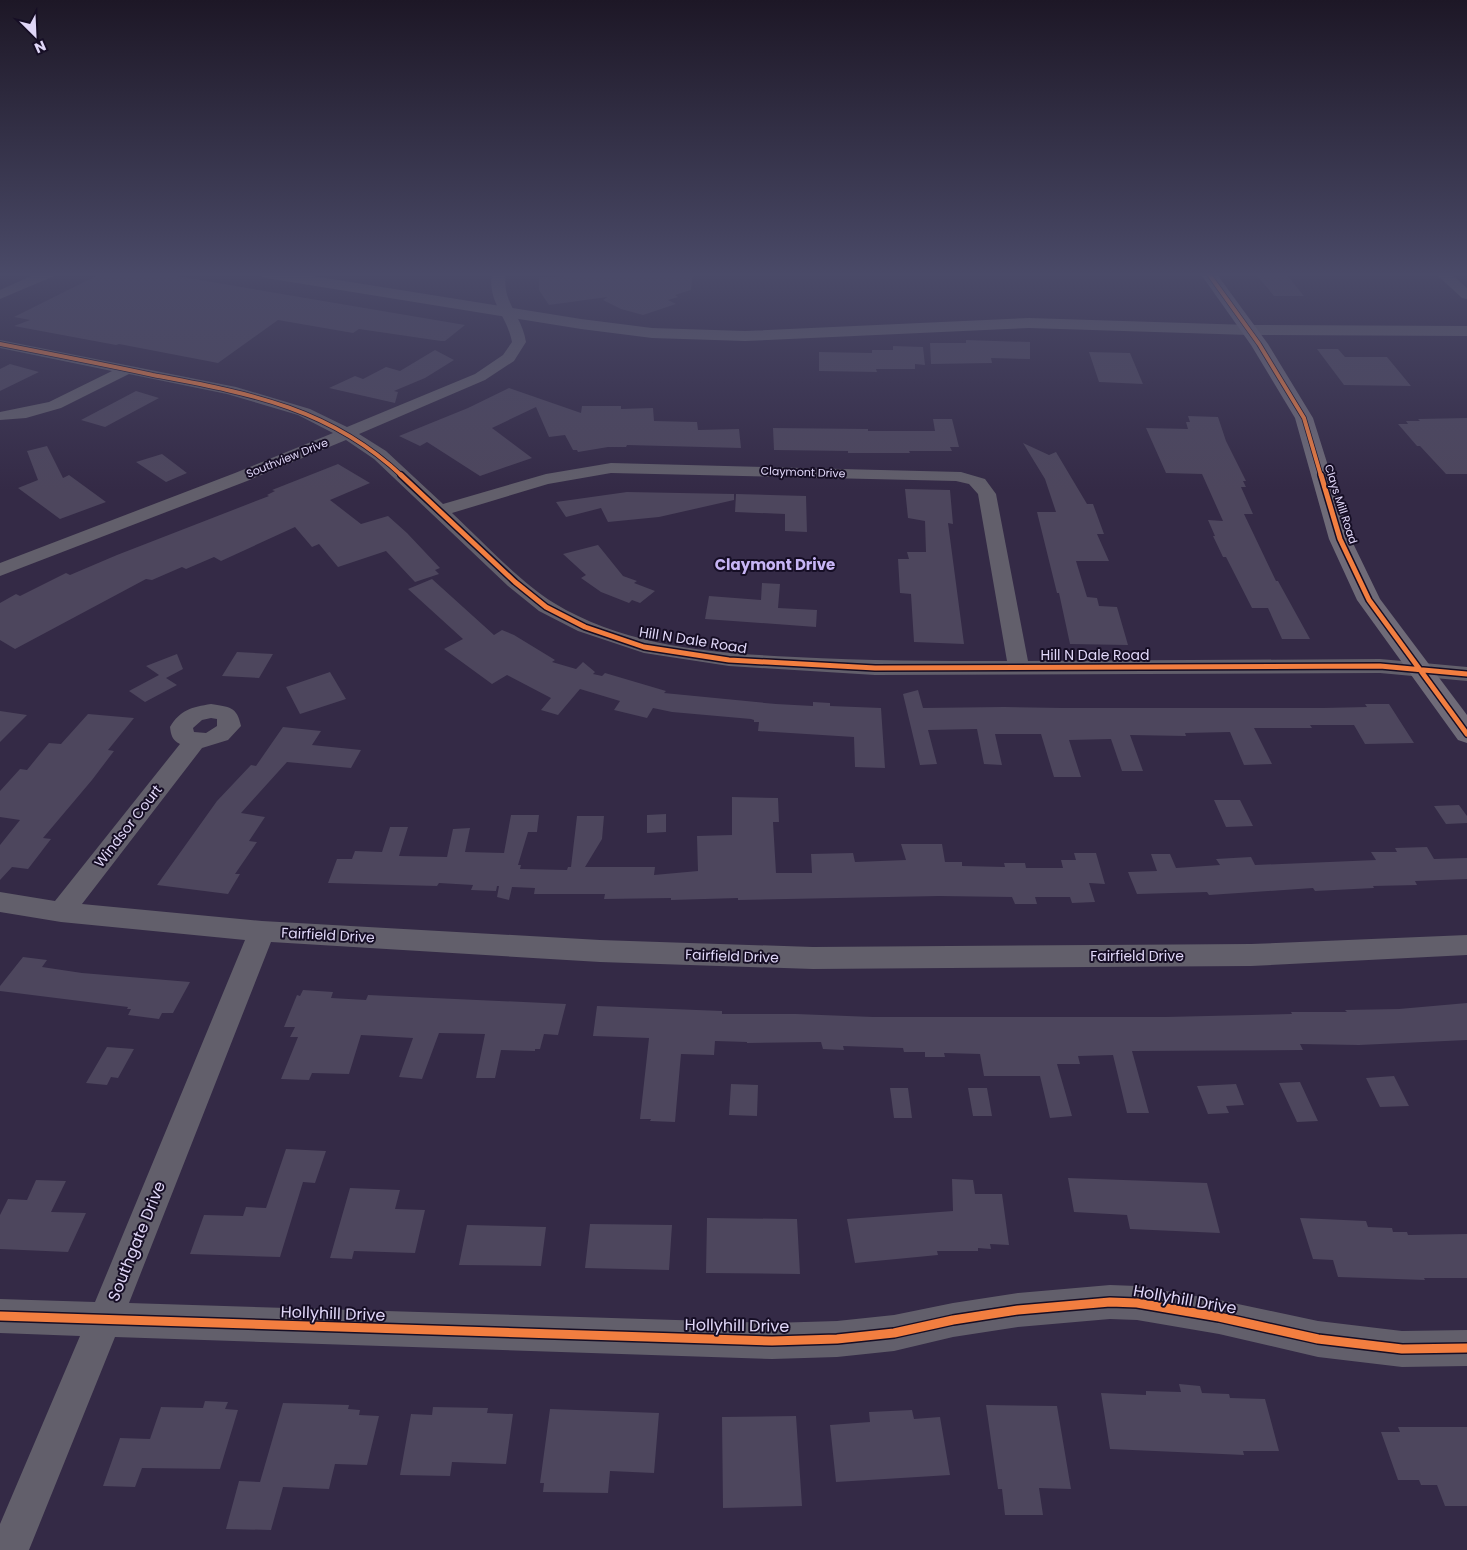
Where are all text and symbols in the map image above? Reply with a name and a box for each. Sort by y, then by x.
north arrow [10,10,60,60]
text: N [31,36,49,58]
street label: Southview Drive [244,434,330,482]
street label: Clays Mill Road [1321,462,1361,546]
street label: Claymont Drive [760,463,846,481]
district label: Claymont Drive [715,554,835,575]
street label: Hill N Dale Road [638,622,748,658]
street label: Hill N Dale Road [1041,645,1149,665]
street label: Windsor Court [89,781,167,871]
street label: Fairfield Drive [281,923,376,947]
street label: Fairfield Drive [685,944,779,968]
street label: Fairfield Drive [1090,946,1184,966]
street label: Southgate Drive [102,1178,171,1305]
street label: Hollyhill Drive [1131,1279,1239,1320]
street label: Hollyhill Drive [280,1300,386,1327]
street label: Hollyhill Drive [684,1313,790,1338]

